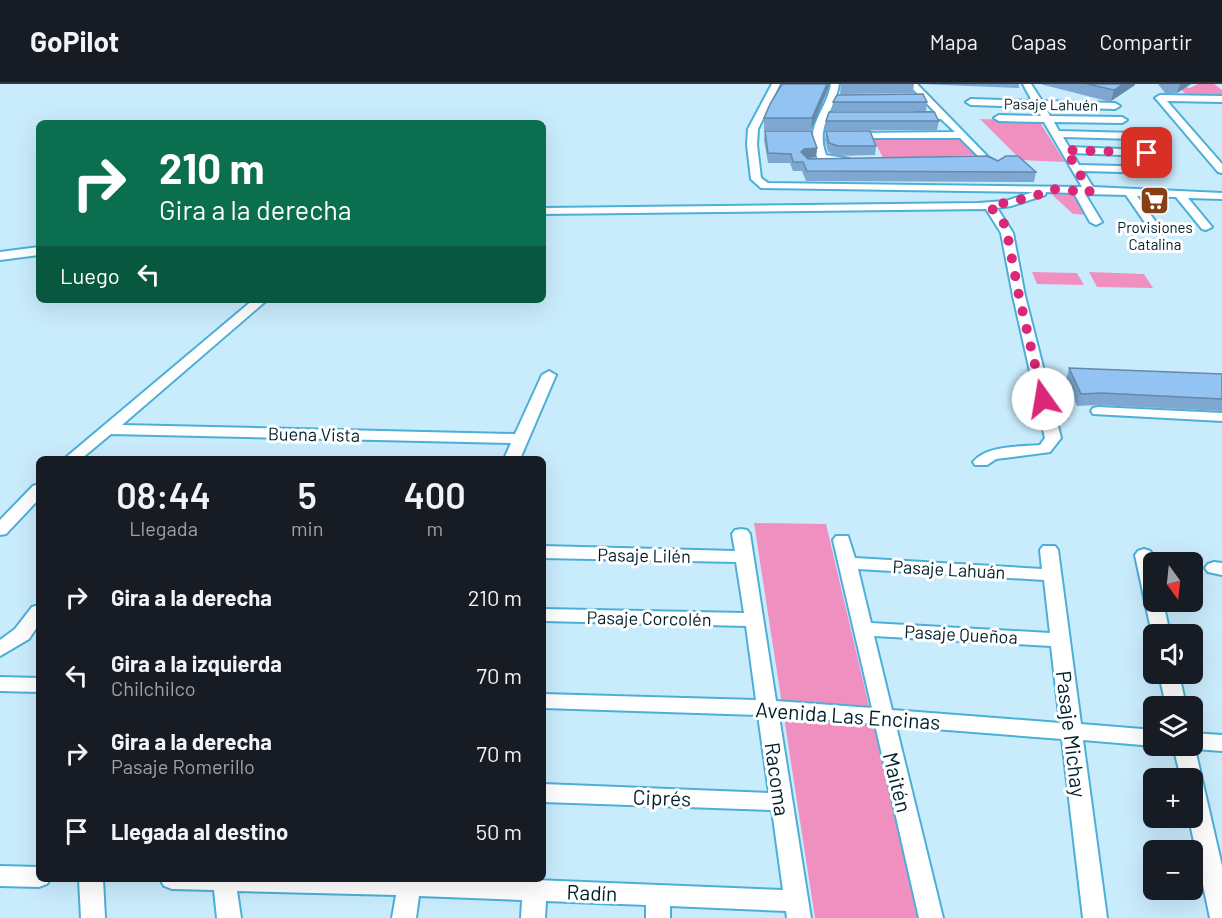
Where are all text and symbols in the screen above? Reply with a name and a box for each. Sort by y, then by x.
text: GoPilot [30,24,119,58]
text: Mapa [930,29,978,54]
text: Capas [1011,29,1067,54]
text: Compartir [1100,29,1192,54]
street label: Pasaje Lahuén [1004,94,1098,114]
pin [1121,127,1172,178]
icon: arrive [1130,136,1163,169]
text: 210 m [159,142,265,192]
icon: right [60,144,138,222]
supermarket icon: Provisiones Catalina [1139,184,1171,216]
text: Gira a la derecha [159,193,352,225]
place label: Provisiones Catalina [1117,218,1193,253]
icon: left [132,258,165,291]
text: Luego [60,262,120,288]
position arrow [1011,367,1075,431]
street label: Buena Vista [268,422,360,446]
text: 08:44 [116,473,211,516]
text: 5 [298,473,317,516]
text: 400 [404,473,466,516]
text: Llegada [129,516,198,540]
text: min [291,516,324,540]
text: m [426,516,443,540]
street label: Pasaje Lilén [597,543,691,567]
north arrow [1143,552,1203,612]
map controls [1143,552,1203,900]
street label: Pasaje Lahuán [892,555,1006,583]
icon: right [60,581,93,614]
text: Gira a la derecha [111,584,272,610]
text: 210 m [468,584,522,610]
street label: Pasaje Corcolén [586,606,712,630]
street label: Pasaje Queñoa [904,620,1018,648]
button: sound [1143,624,1203,684]
text: Gira a la izquierda [111,650,282,676]
icon: left [60,659,93,692]
text: 70 m [477,662,522,688]
street label: Pasaje Michay [1052,669,1092,799]
text: Chilchilco [111,676,196,700]
street label: Avenida Las Encinas [755,696,941,734]
button: layers [1143,696,1203,756]
text: Gira a la derecha [111,728,272,754]
icon: right [60,737,93,770]
text: 70 m [477,740,522,766]
street label: Racoma [760,741,796,817]
street label: Maitén [878,749,918,815]
text: Pasaje Romerillo [111,754,255,778]
button: + [1143,768,1203,828]
street label: Ciprés [632,783,692,811]
icon: arrive [60,815,93,848]
text: Llegada al destino [111,818,288,844]
text: 50 m [476,818,522,844]
button: − [1143,840,1203,900]
street label: Radín [566,879,618,905]

